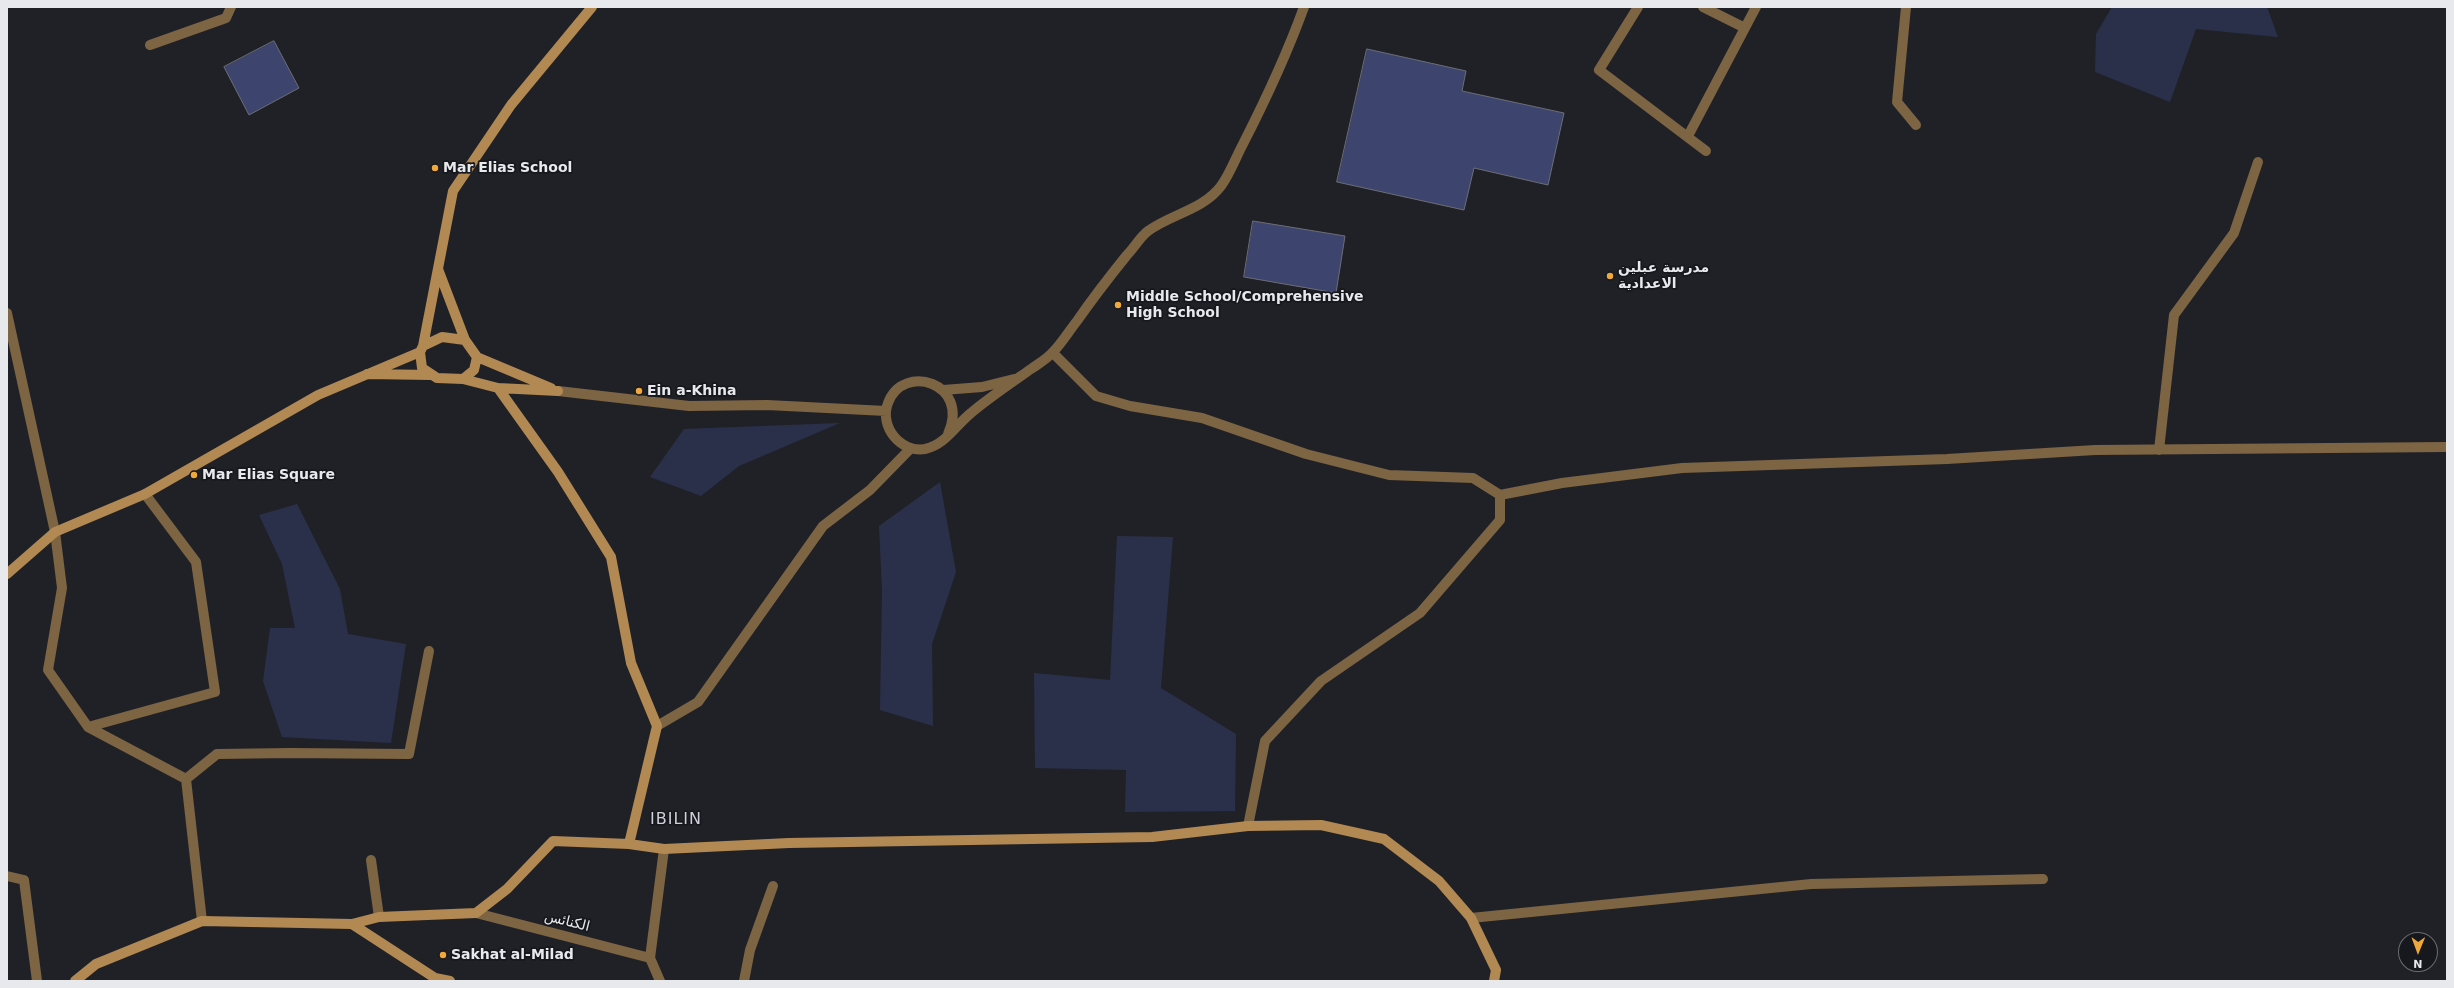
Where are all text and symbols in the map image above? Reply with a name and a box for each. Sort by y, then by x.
place label: Mar Elias School [443,160,572,176]
marker: Mar Elias School [430,163,440,173]
place label: مدرسة عبلين الاعدادية [1618,260,1709,292]
marker: مدرسة عبلين الاعدادية [1605,271,1615,281]
place label: Middle School/Comprehensive High School [1126,289,1364,322]
marker: Middle School/Comprehensive High School [1113,300,1123,310]
place label: Ein a-Khina [647,383,736,399]
marker: Ein a-Khina [634,386,644,396]
place label: Mar Elias Square [202,467,335,483]
marker: Mar Elias Square [189,470,199,480]
district label: IBILIN [650,810,702,830]
street label: الكنائس [543,908,591,936]
north arrow [2398,932,2438,972]
place label: Sakhat al-Milad [451,947,574,963]
marker: Sakhat al-Milad [438,950,448,960]
text: N [2413,957,2423,970]

